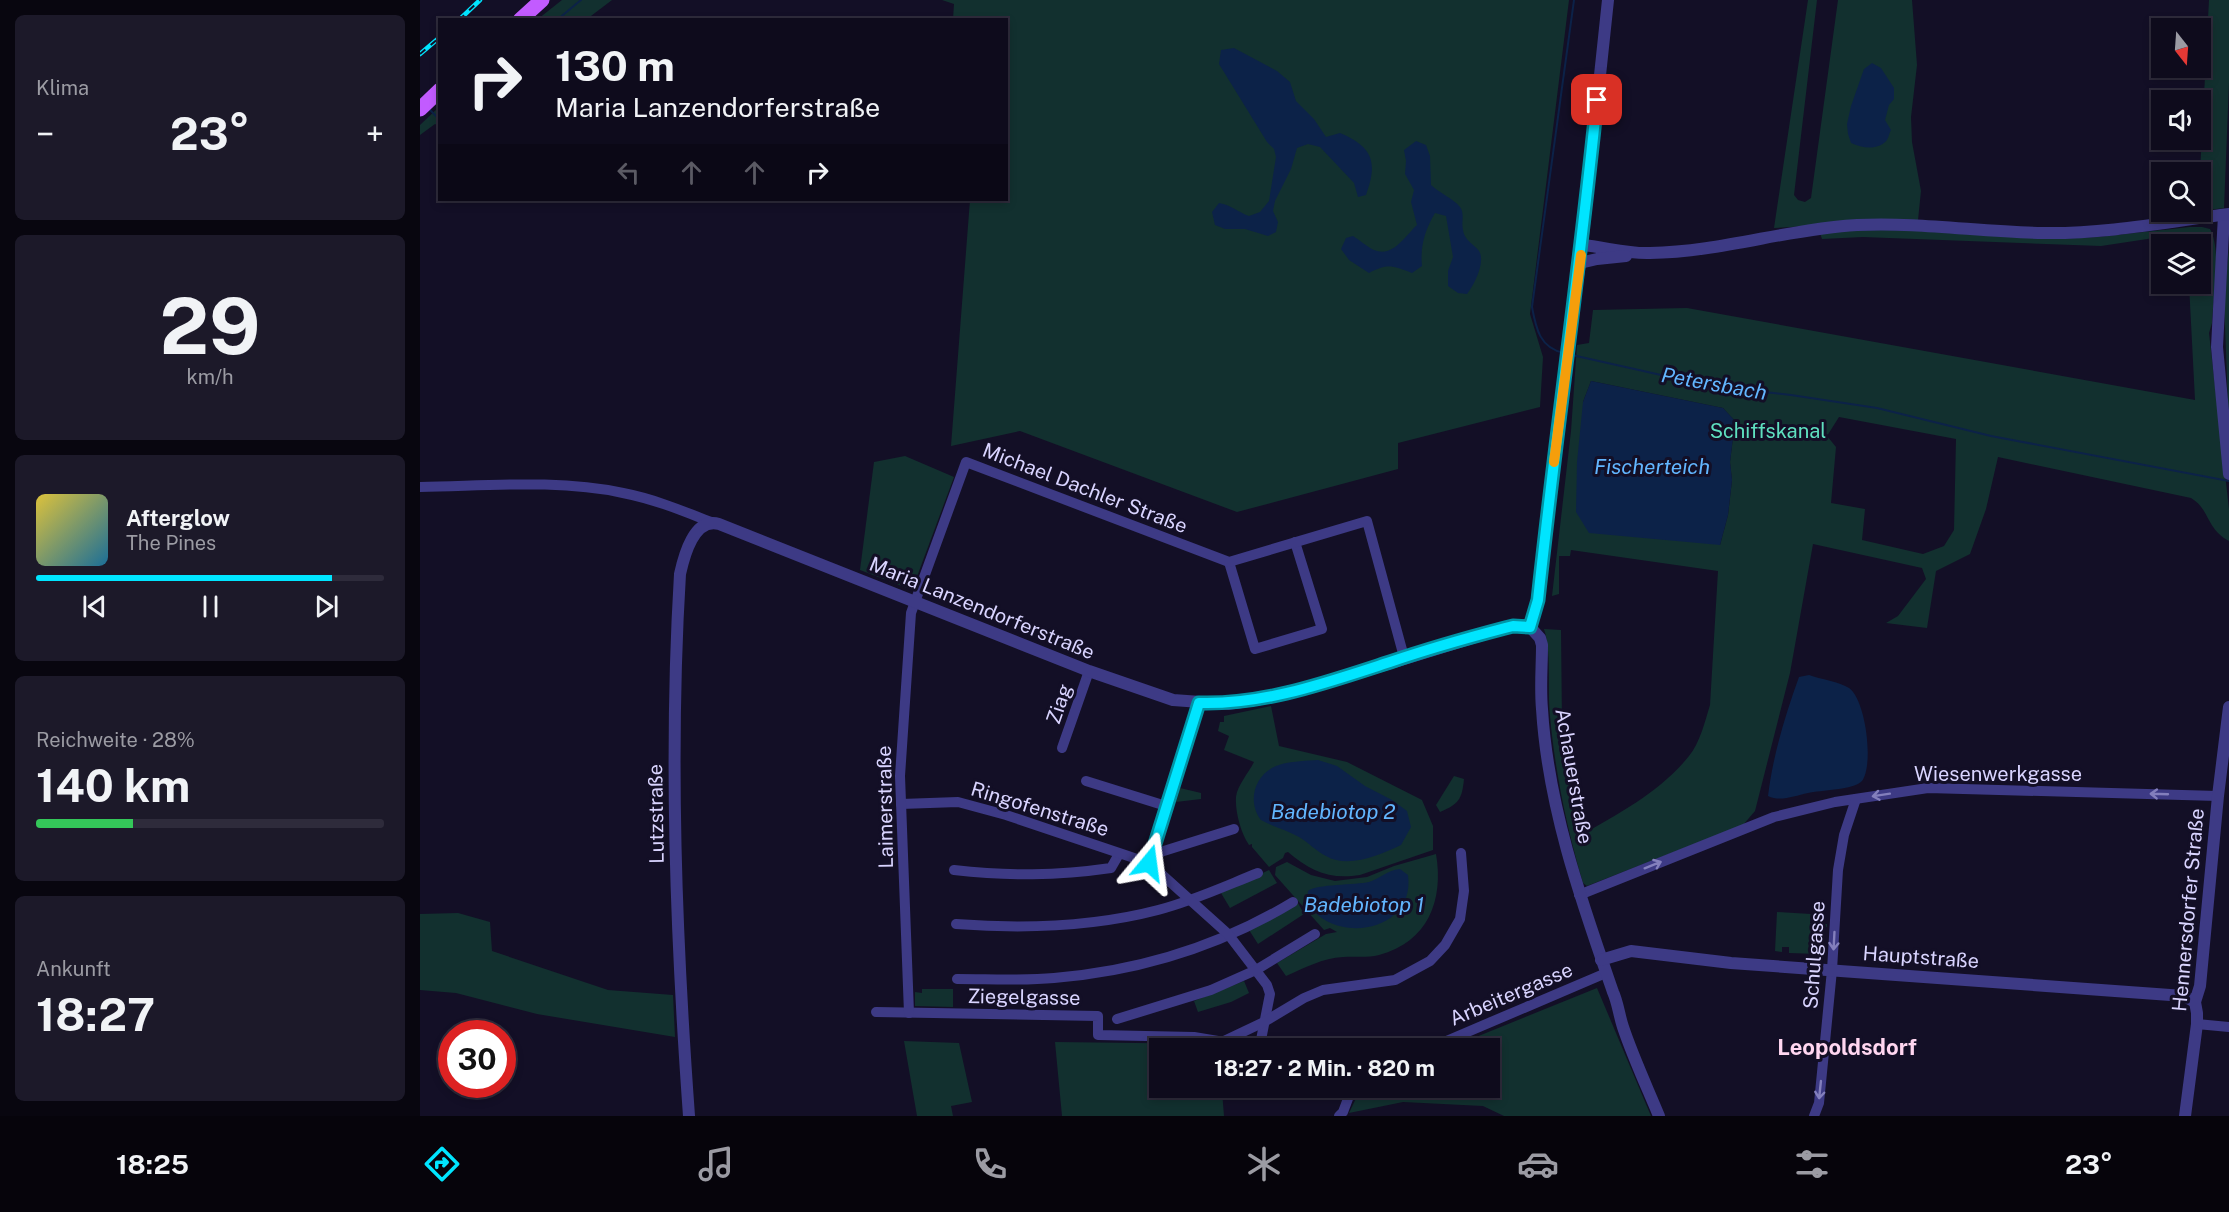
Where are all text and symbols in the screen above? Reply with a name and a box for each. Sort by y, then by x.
north arrow [2151,18,2211,78]
map controls [2151,18,2211,294]
text: 130 m [555,41,675,90]
icon: right [456,42,534,120]
pin [1571,74,1622,125]
text: Klima [36,76,89,100]
icon: arrive [1580,83,1613,116]
button: sound [2151,90,2211,150]
text: Maria Lanzendorferstraße [555,91,880,123]
text: 23° [170,107,250,160]
text: − [36,115,54,153]
text: + [366,115,384,153]
icon: left [612,156,645,189]
icon: ahead [675,156,708,189]
icon: ahead [738,156,771,189]
icon: right [801,156,834,189]
button: search [2151,162,2211,222]
button: layers [2151,234,2211,294]
text: 29 [160,280,260,372]
water label: Petersbach [1659,362,1769,405]
text: km/h [186,365,234,389]
park label: Schiffskanal [1710,419,1826,443]
street label: Michael Dachler Straße [979,438,1191,538]
water label: Fischerteich [1594,454,1710,479]
text: Afterglow [126,505,230,531]
text: The Pines [126,531,216,555]
street label: Maria Lanzendorferstraße [866,552,1098,664]
icon: previous [78,590,111,623]
icon: pause [194,590,227,623]
icon: next [310,590,343,623]
street label: Ziag [1041,681,1077,727]
street label: Achauerstraße [1550,706,1598,846]
text: Reichweite · 28% [36,728,195,752]
street label: Laimerstraße [872,745,898,869]
text: 140 km [36,759,190,812]
street label: Wiesenwerkgasse [1914,762,2082,786]
street label: Lutzstraße [643,764,669,864]
street label: Ringofenstraße [968,777,1112,841]
one-way arrow [1872,789,1891,800]
one-way arrow [2150,789,2170,800]
water label: Badebiotop 2 [1271,799,1395,824]
street label: Hennersdorfer Straße [2167,807,2209,1013]
position arrow [1117,831,1181,895]
one-way arrow [1643,859,1662,870]
water label: Badebiotop 1 [1304,892,1424,917]
street label: Schulgasse [1798,900,1830,1010]
one-way arrow [1828,930,1839,950]
street label: Hauptstraße [1862,941,1980,973]
text: Ankunft [36,957,111,981]
street label: Arbeitergasse [1446,957,1576,1031]
street label: Ziegelgasse [967,984,1081,1010]
text: 18:27 [36,988,155,1041]
speed limit sign: 30 [438,1020,516,1098]
district label: Leopoldsdorf [1777,1034,1917,1060]
text: 18:27 · 2 Min. · 820 m [1214,1055,1435,1081]
one-way arrow [1814,1080,1825,1100]
icon: directions [421,1143,463,1185]
icon: music [695,1143,737,1185]
icon: phone [969,1143,1011,1185]
icon: climate [1243,1143,1285,1185]
icon: car [1517,1143,1559,1185]
icon: filters [1791,1143,1833,1185]
text: 18:25 [116,1148,189,1180]
text: 23° [2065,1148,2113,1180]

